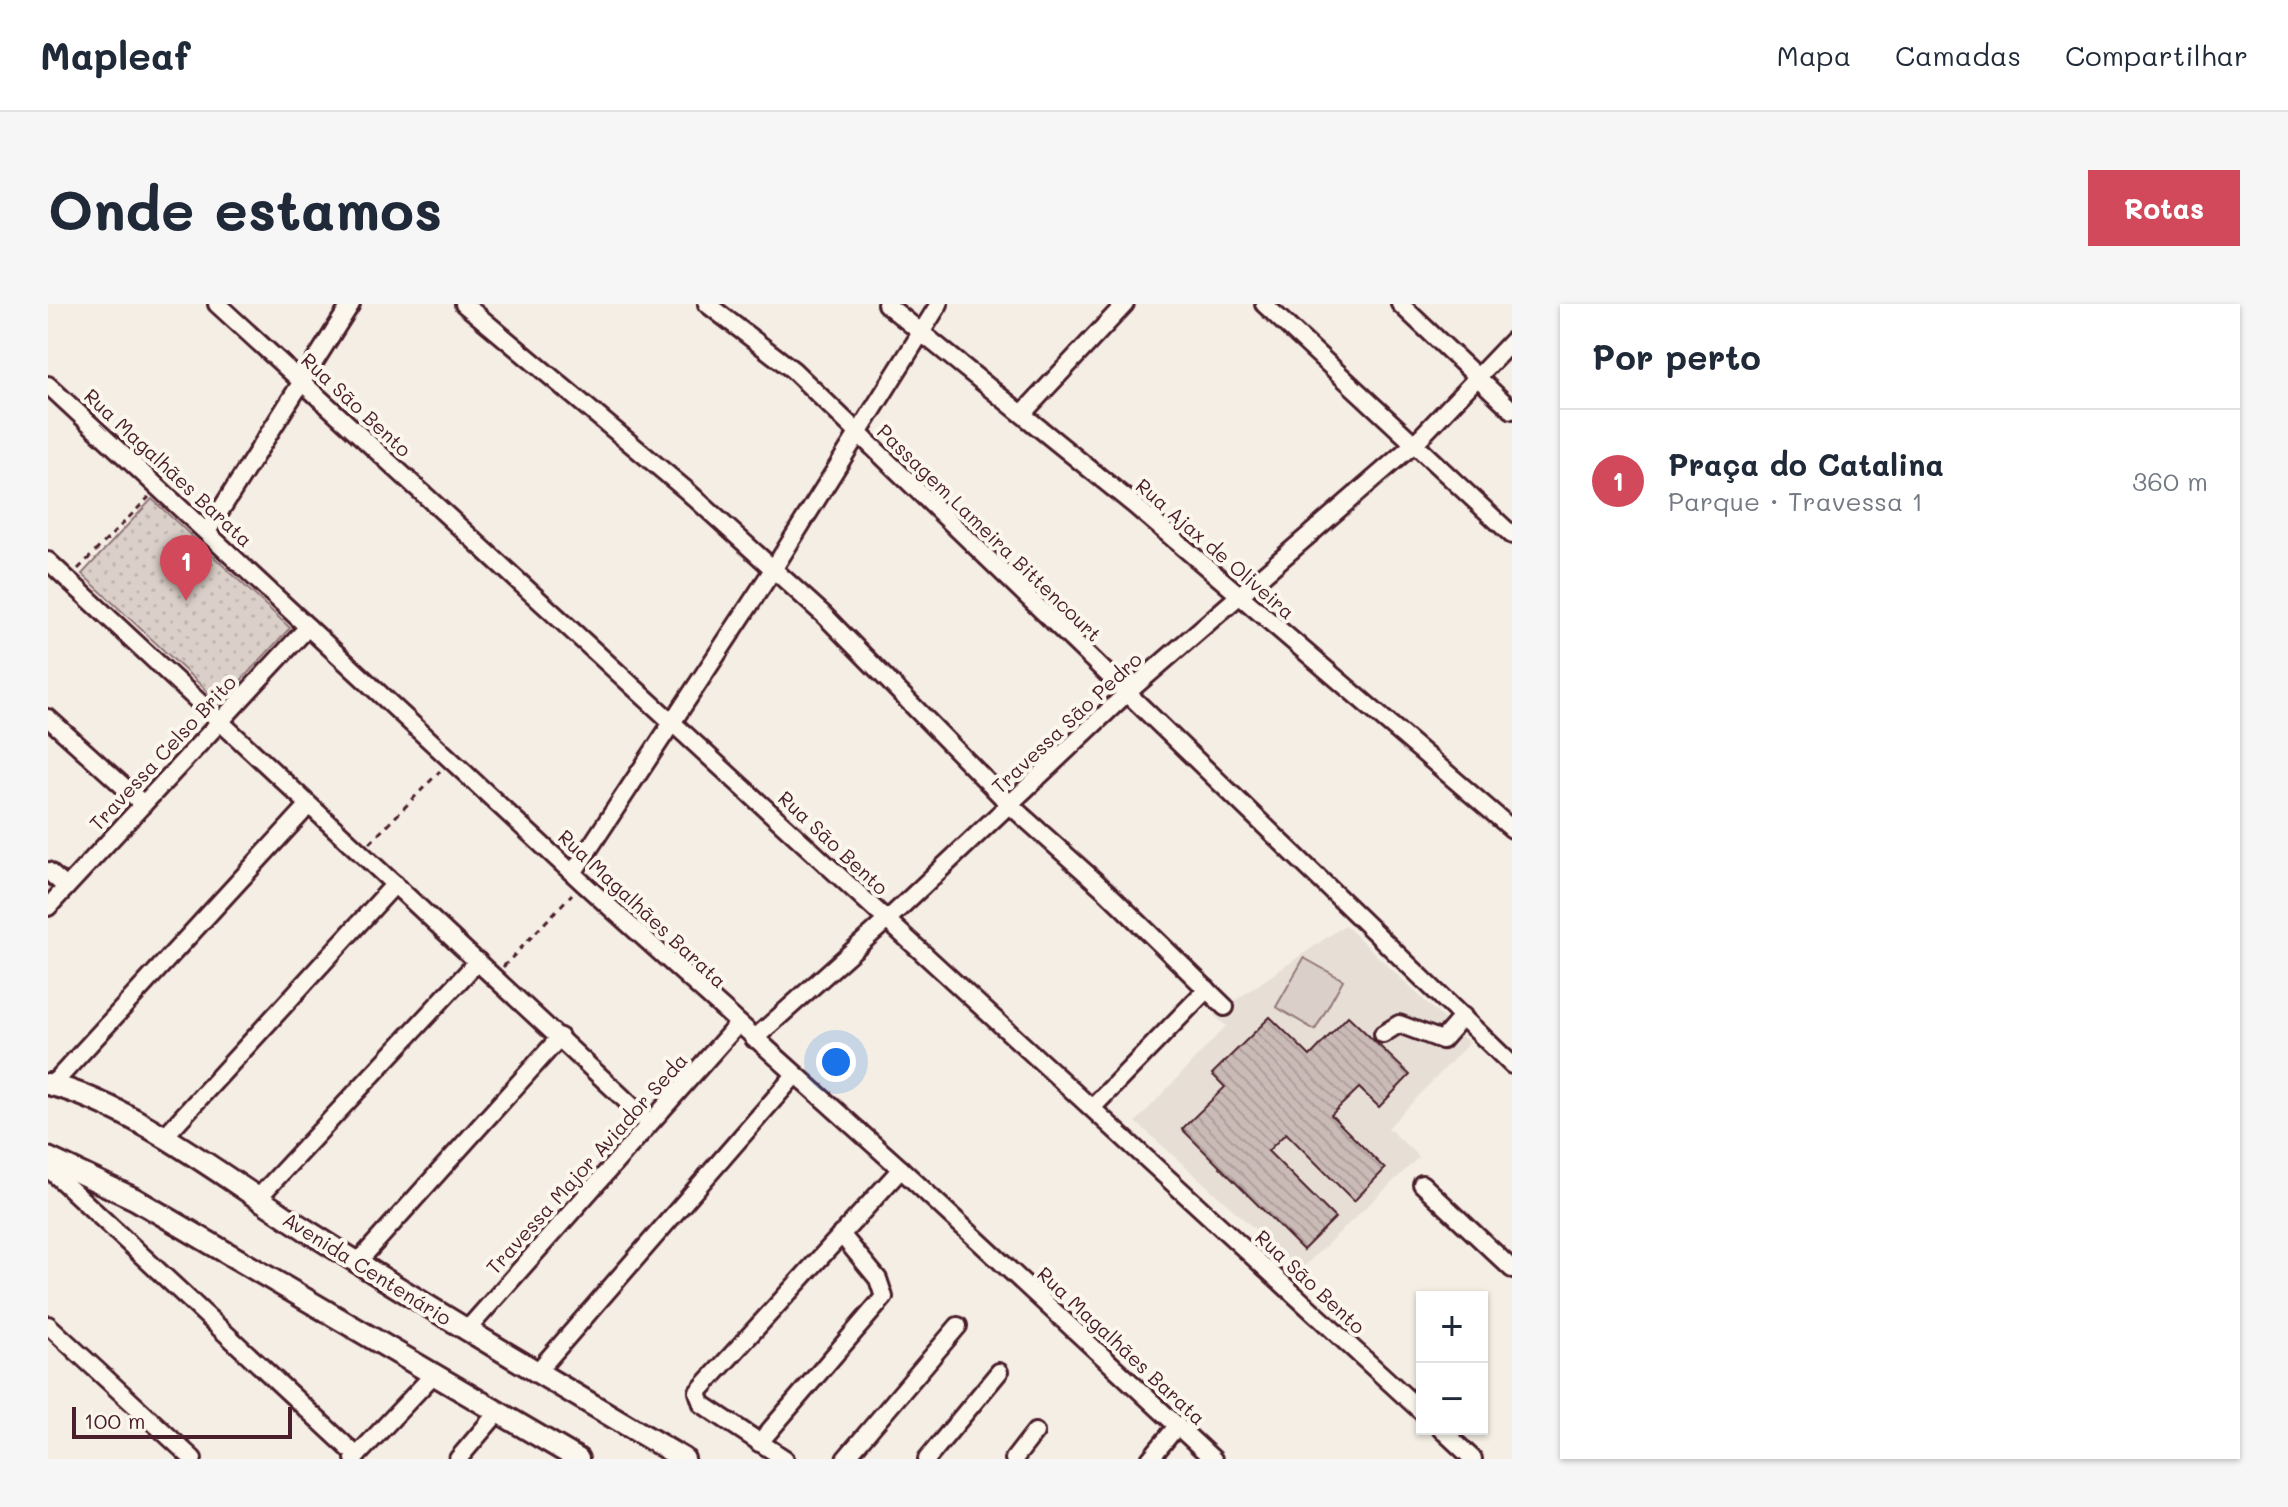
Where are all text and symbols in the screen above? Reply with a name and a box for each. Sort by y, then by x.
text: Mapleaf [40,30,191,80]
text: Mapa [1777,37,1851,73]
text: Camadas [1895,37,2021,73]
text: Compartilhar [2065,37,2248,73]
button: Rotas [2088,170,2240,246]
text: Onde estamos [48,172,442,245]
text: Por perto [1592,334,1761,379]
street label: Rua São Bento [296,347,417,462]
street label: Rua Magalhães Barata [79,382,258,552]
street label: Passagem Lameira Bittencourt [872,418,1107,647]
text: Praça do Catalina [1668,444,1944,484]
text: 1 [1612,464,1624,498]
text: 360 m [2132,464,2208,498]
street label: Rua Ajax de Oliveira [1131,472,1301,624]
text: Parque · Travessa 1 [1668,484,1923,518]
pin: 1 [160,535,212,601]
street label: Travessa São Pedro [986,646,1147,799]
street label: Travessa Celso Brito [83,669,241,836]
street label: Rua São Bento [773,785,894,900]
street label: Rua Magalhães Barata [553,823,732,993]
your location [816,1042,856,1082]
street label: Travessa Major Aviador Seda [480,1047,693,1279]
street label: Avenida Centenário [278,1206,457,1331]
street label: Rua São Bento [1250,1224,1371,1339]
street label: Rua Magalhães Barata [1032,1260,1211,1430]
map controls [1416,1291,1488,1435]
button: + [1416,1291,1488,1363]
button: − [1416,1363,1488,1435]
scale bar [72,1403,292,1439]
text: 100 m [84,1406,146,1435]

